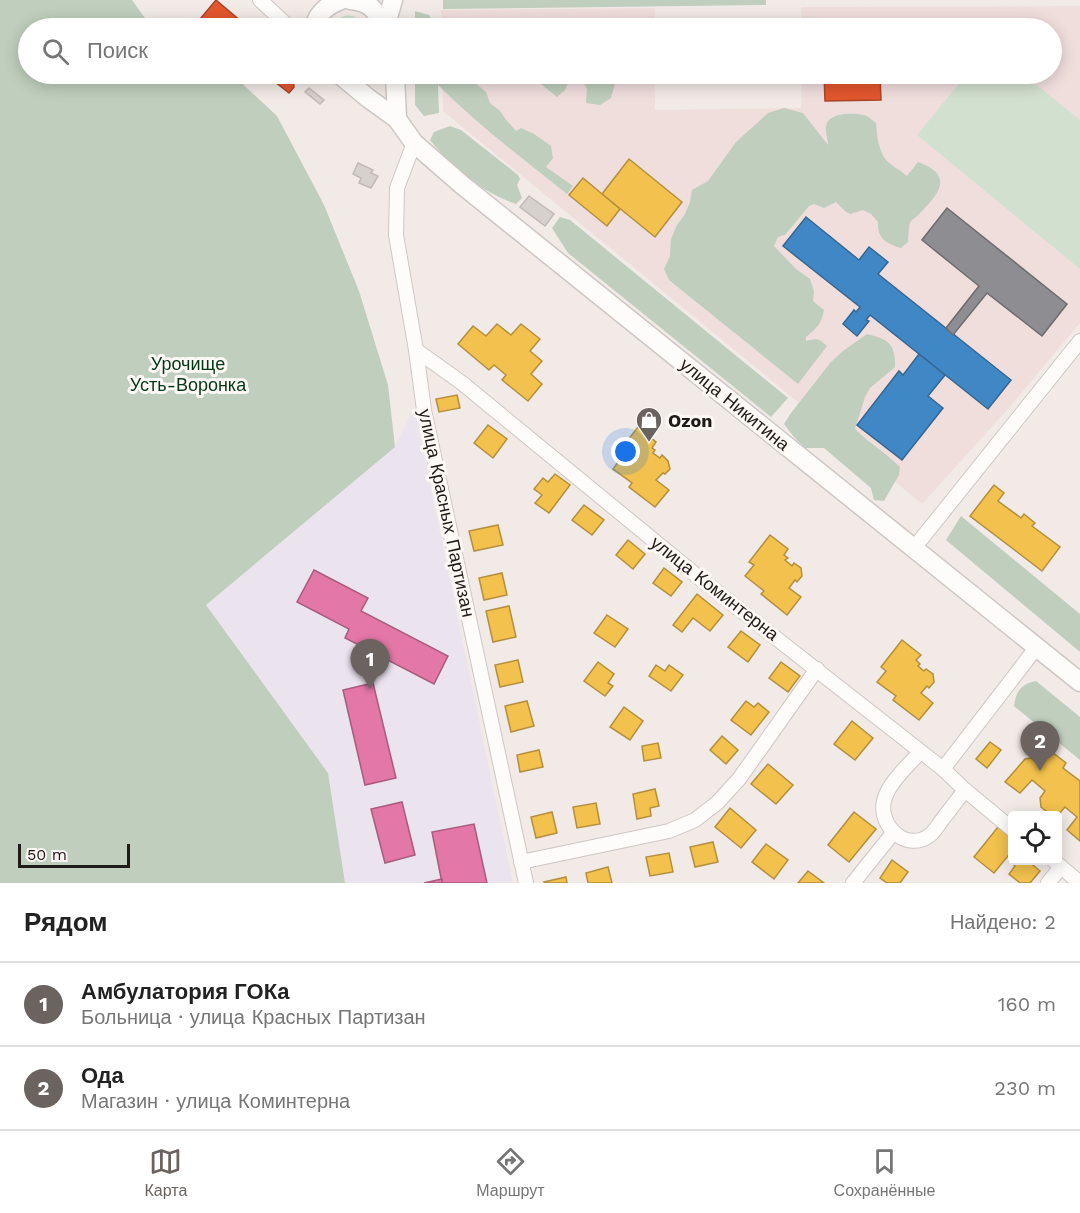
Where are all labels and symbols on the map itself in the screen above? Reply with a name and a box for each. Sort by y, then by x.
park label: Урочище Усть-Воронка [130,353,247,395]
street label: улица Никитина [676,353,795,455]
shop icon: Ozon [634,405,664,443]
street label: улица Красных Партизан [415,407,479,619]
place label: Ozon [668,410,712,431]
your location [611,437,640,466]
street label: улица Коминтерна [647,532,784,645]
pin: 1 [350,640,389,689]
pin: 2 [1020,722,1060,771]
scale bar [18,841,130,868]

